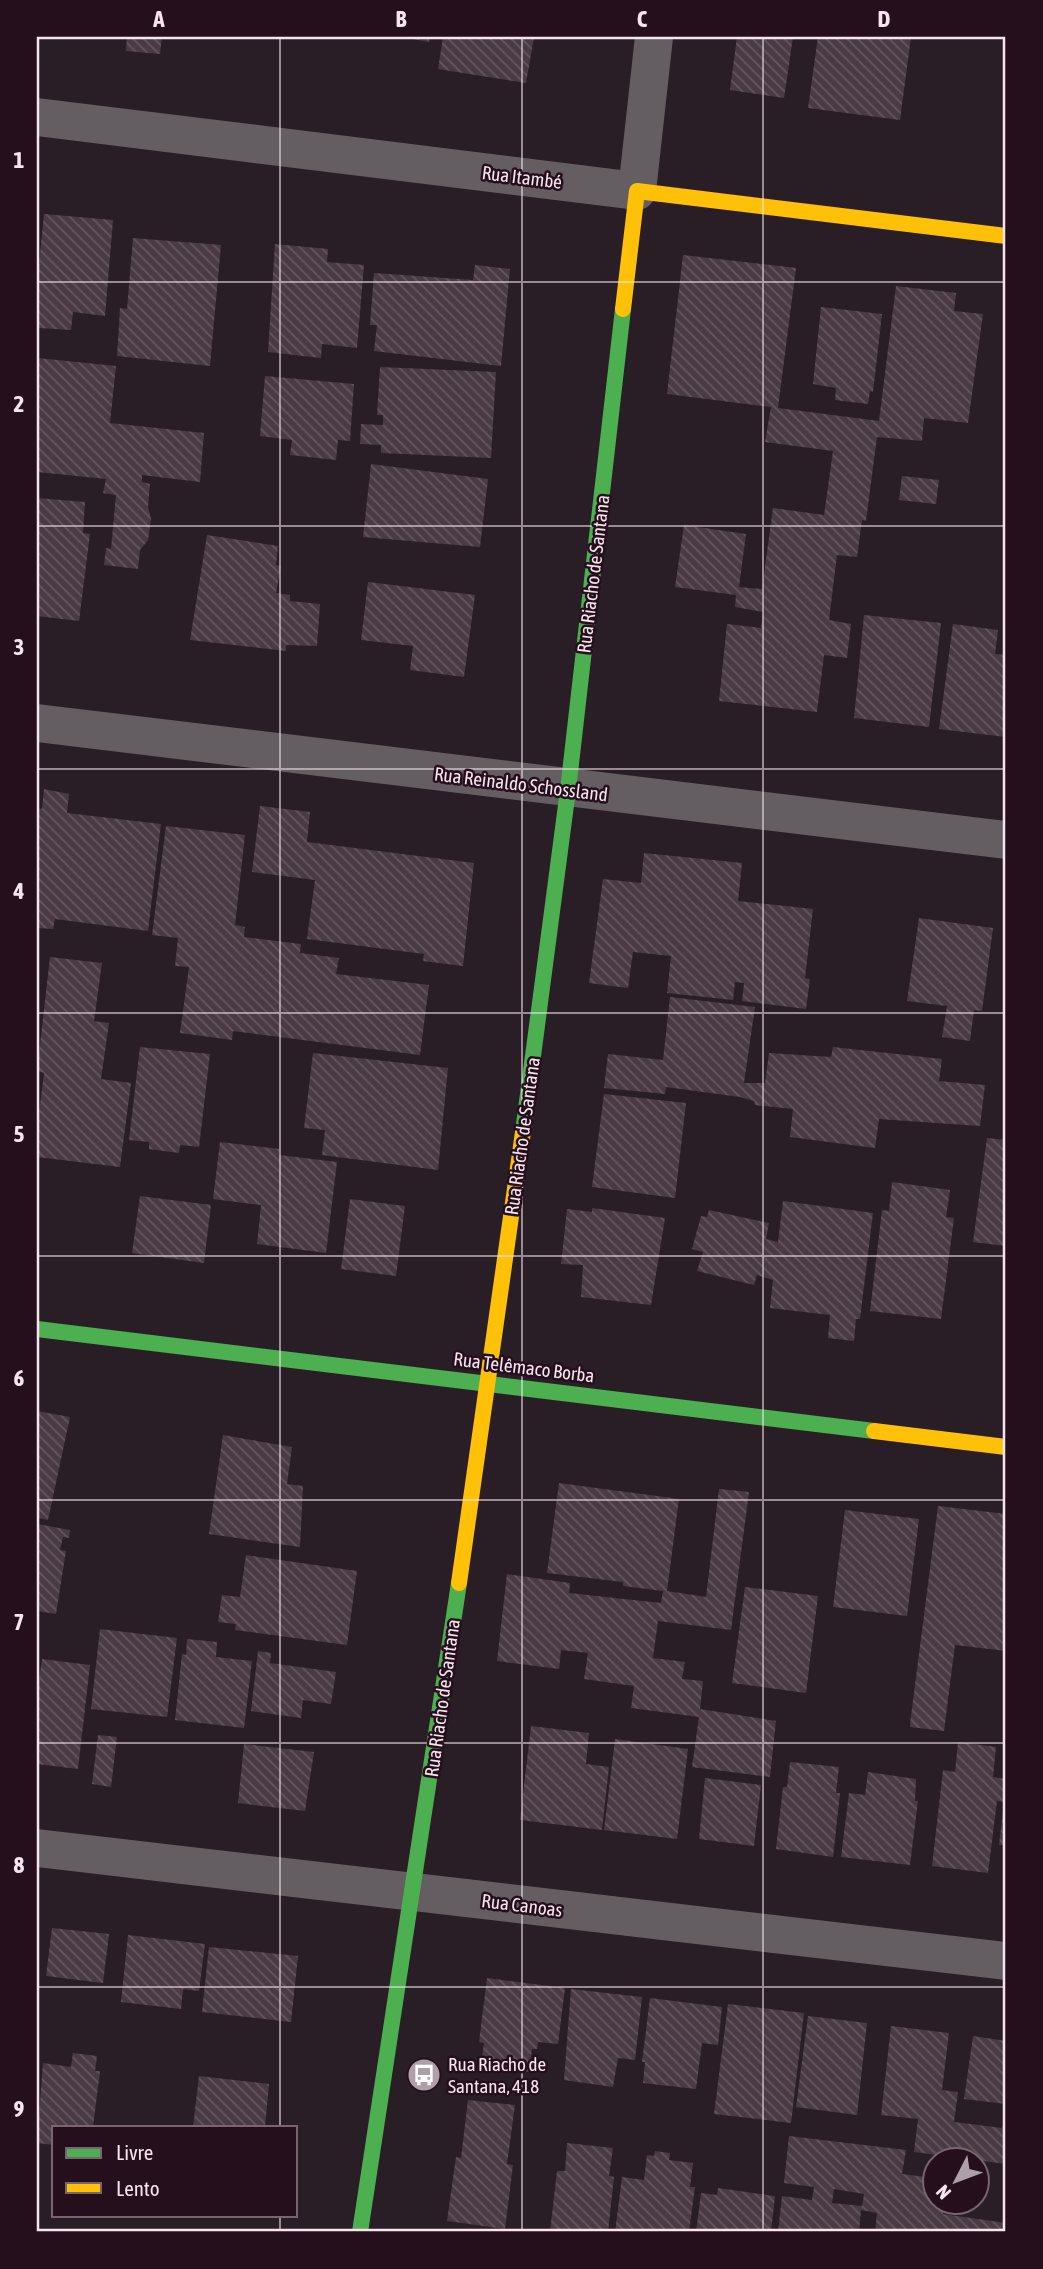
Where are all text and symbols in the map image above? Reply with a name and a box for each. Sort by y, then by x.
text: A [152,6,165,32]
text: B [396,6,407,32]
text: C [637,6,648,32]
text: D [878,6,891,32]
text: 1 [14,147,25,173]
street label: Rua Itambé [481,161,563,193]
text: 2 [14,391,24,417]
street label: Rua Riacho de Santana [572,494,614,654]
text: 3 [14,634,24,660]
street label: Rua Reinaldo Schossland [433,762,609,806]
text: 4 [13,878,25,904]
street label: Rua Riacho de Santana [500,1056,544,1216]
text: 5 [14,1121,25,1147]
street label: Rua Telêmaco Borba [452,1347,596,1387]
text: 6 [14,1365,25,1391]
text: 7 [14,1609,24,1635]
street label: Rua Riacho de Santana [420,1618,464,1778]
text: 8 [14,1852,25,1878]
street label: Rua Canoas [480,1889,564,1921]
place label: Rua Riacho de Santana, 418 [448,2053,546,2097]
bus stop icon: Rua Riacho de Santana, 418 [405,2056,443,2094]
text: 9 [14,2096,25,2122]
legend [52,2126,298,2216]
text: Livre [116,2140,153,2164]
north arrow [920,2146,990,2216]
text: Lento [116,2176,160,2200]
text: N [931,2181,955,2204]

